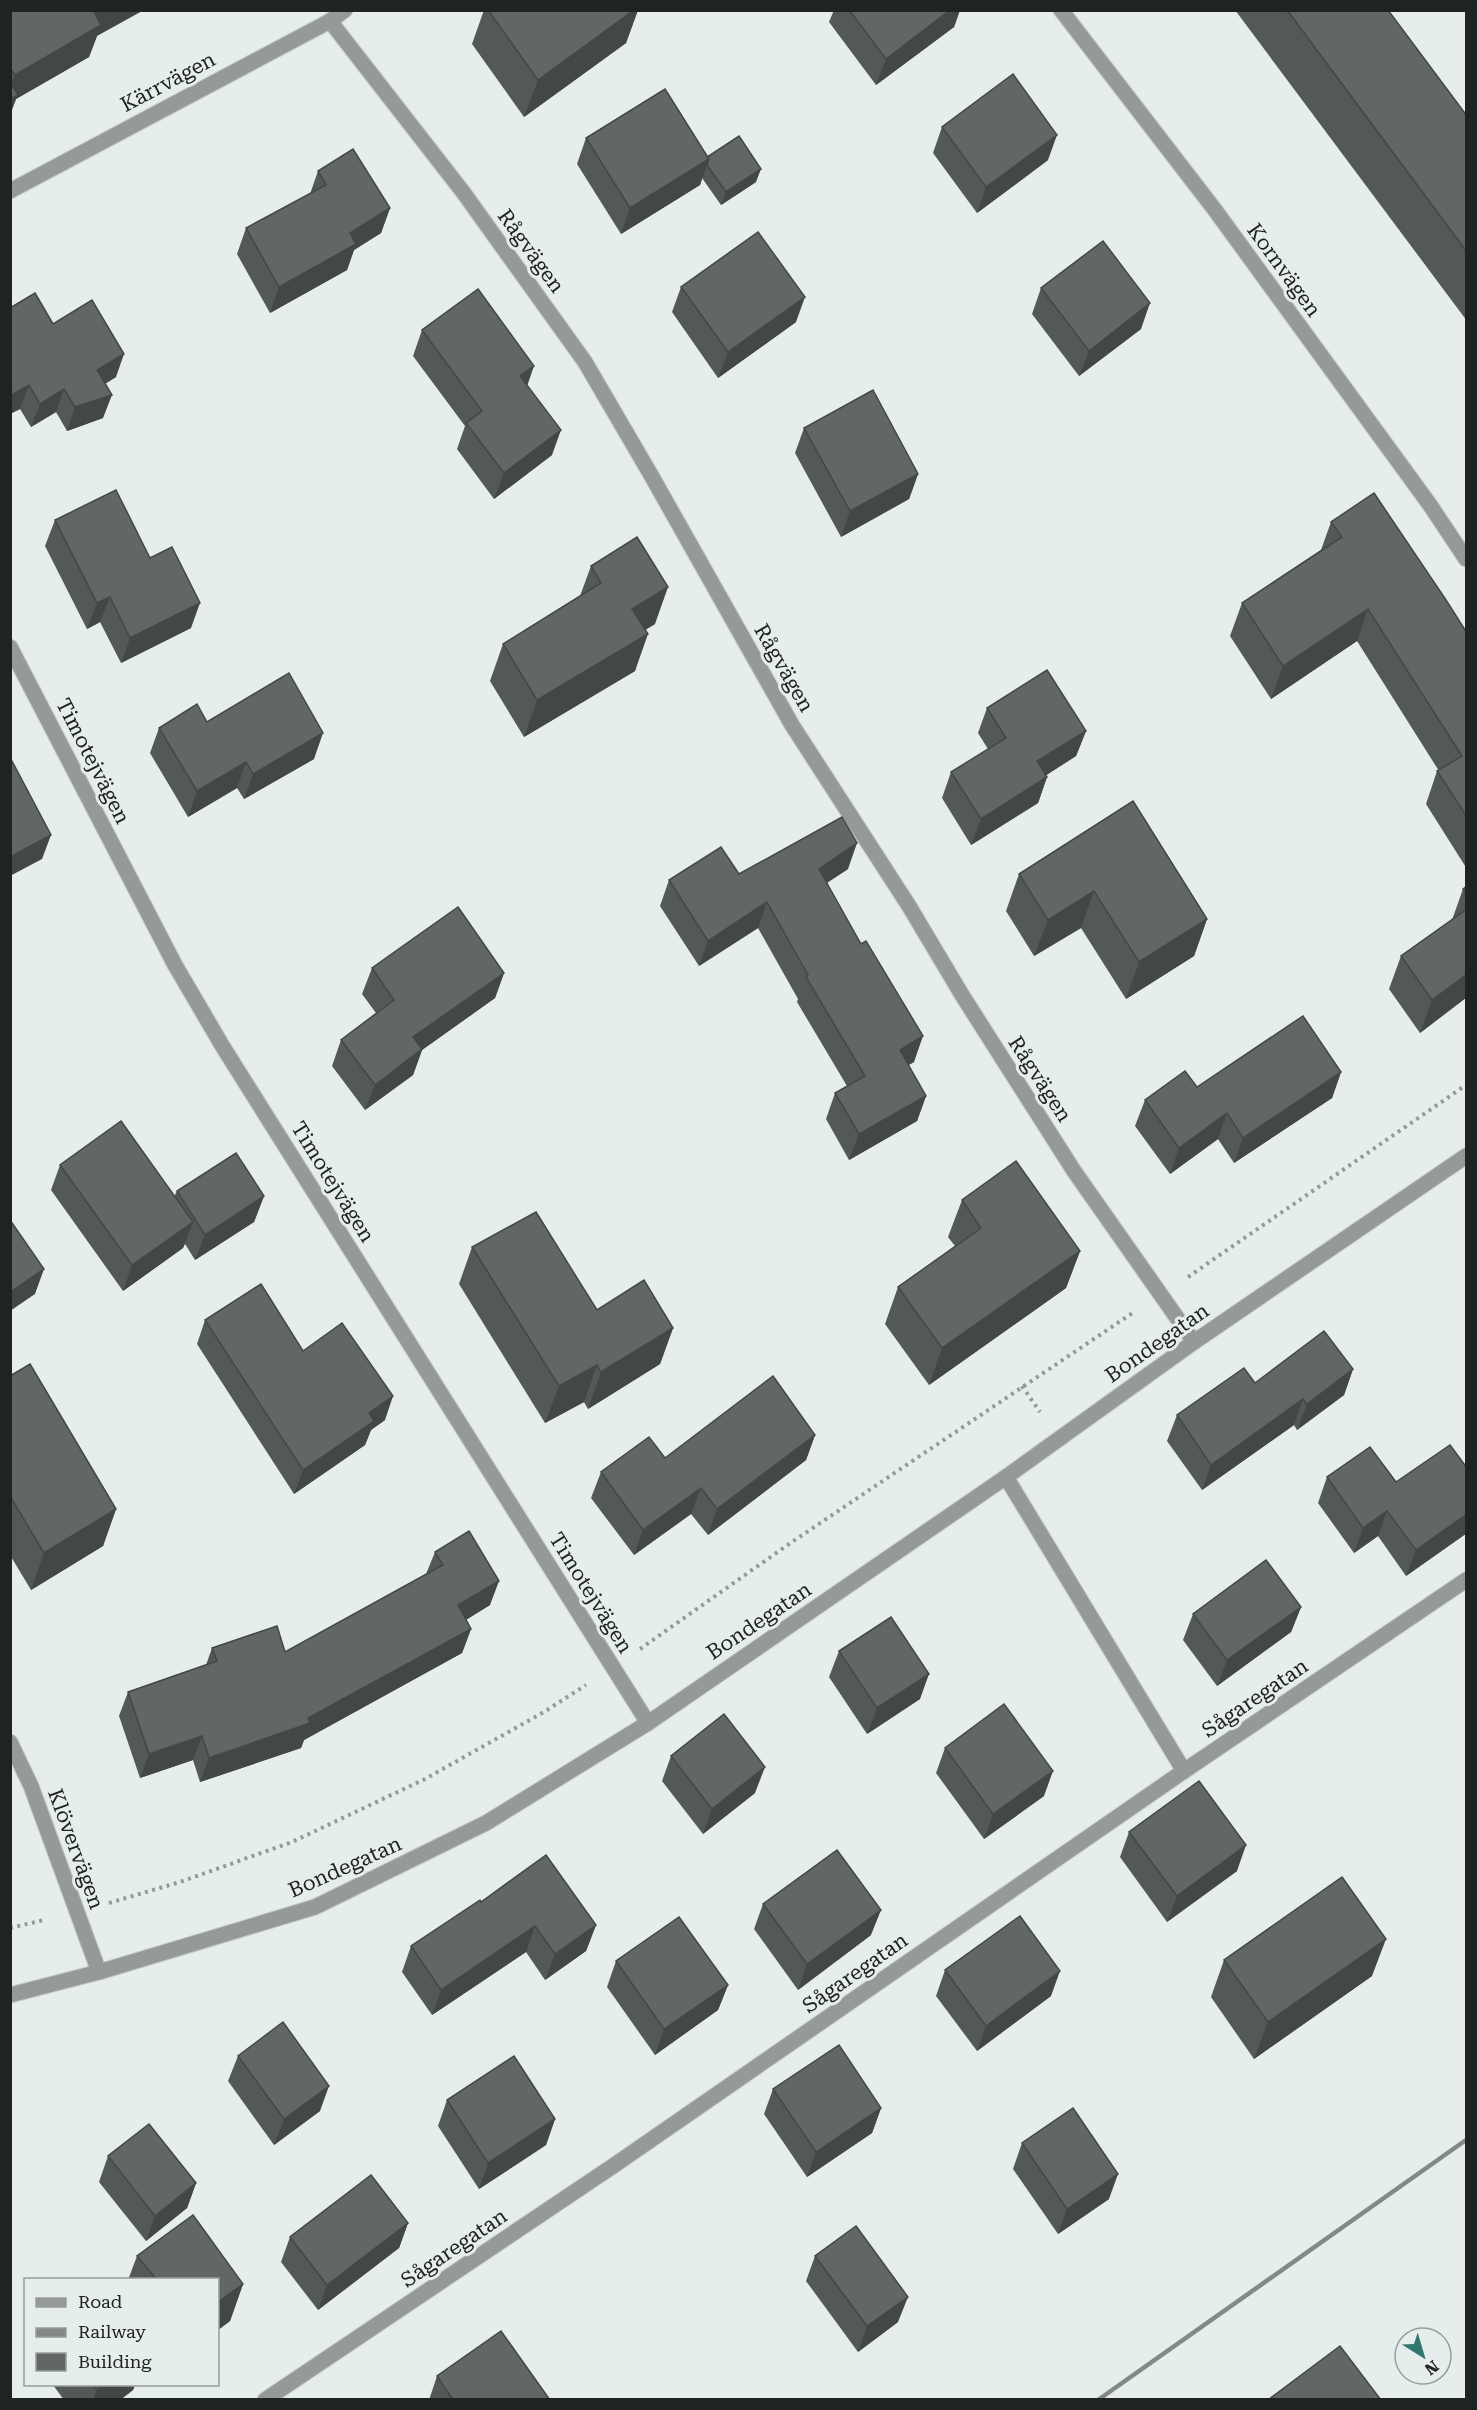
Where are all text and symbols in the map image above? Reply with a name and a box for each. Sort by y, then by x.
street label: Kärrvägen [117,47,220,117]
street label: Rågvägen [493,205,570,298]
street label: Kornvägen [1242,219,1326,322]
street label: Rågvägen [749,620,819,717]
street label: Timotejvägen [51,694,135,828]
street label: Rågvägen [1003,1032,1077,1127]
street label: Timotejvägen [286,1117,380,1247]
street label: Bondegatan [1101,1298,1214,1388]
street label: Timotejvägen [544,1528,638,1658]
street label: Bondegatan [702,1577,816,1665]
street label: Sågaregatan [1197,1653,1313,1742]
street label: Klövervägen [43,1786,109,1913]
street label: Bondegatan [285,1831,406,1903]
street label: Sågaregatan [798,1928,913,2018]
street label: Sågaregatan [396,2203,512,2292]
legend [24,2278,219,2386]
text: Road [78,2291,123,2312]
text: Railway [78,2321,146,2342]
north arrow [1393,2326,1453,2386]
text: Building [78,2351,152,2372]
text: N [1421,2356,1442,2379]

